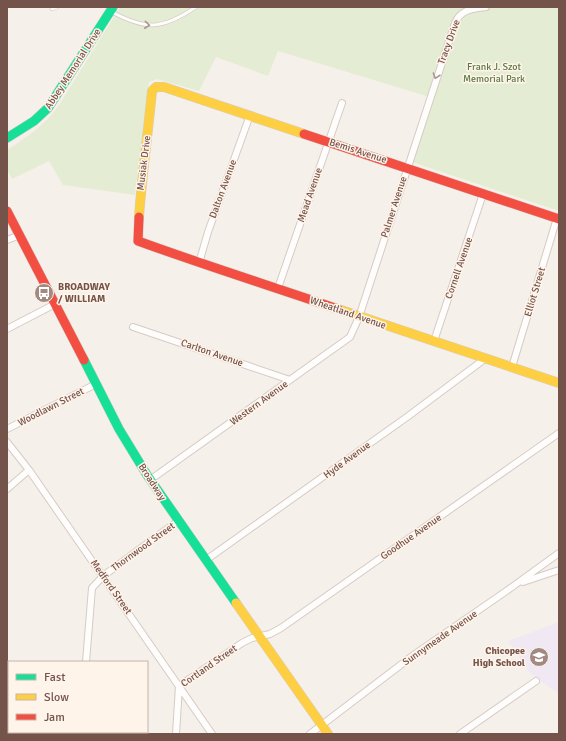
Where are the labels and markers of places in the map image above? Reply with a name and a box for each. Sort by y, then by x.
place label: BROADWAY / WILLIAM [58,281,110,305]
bus stop icon: BROADWAY / WILLIAM [33,282,55,304]
place label: Chicopee High School [473,645,525,669]
school or university icon: Chicopee High School [528,646,550,668]

